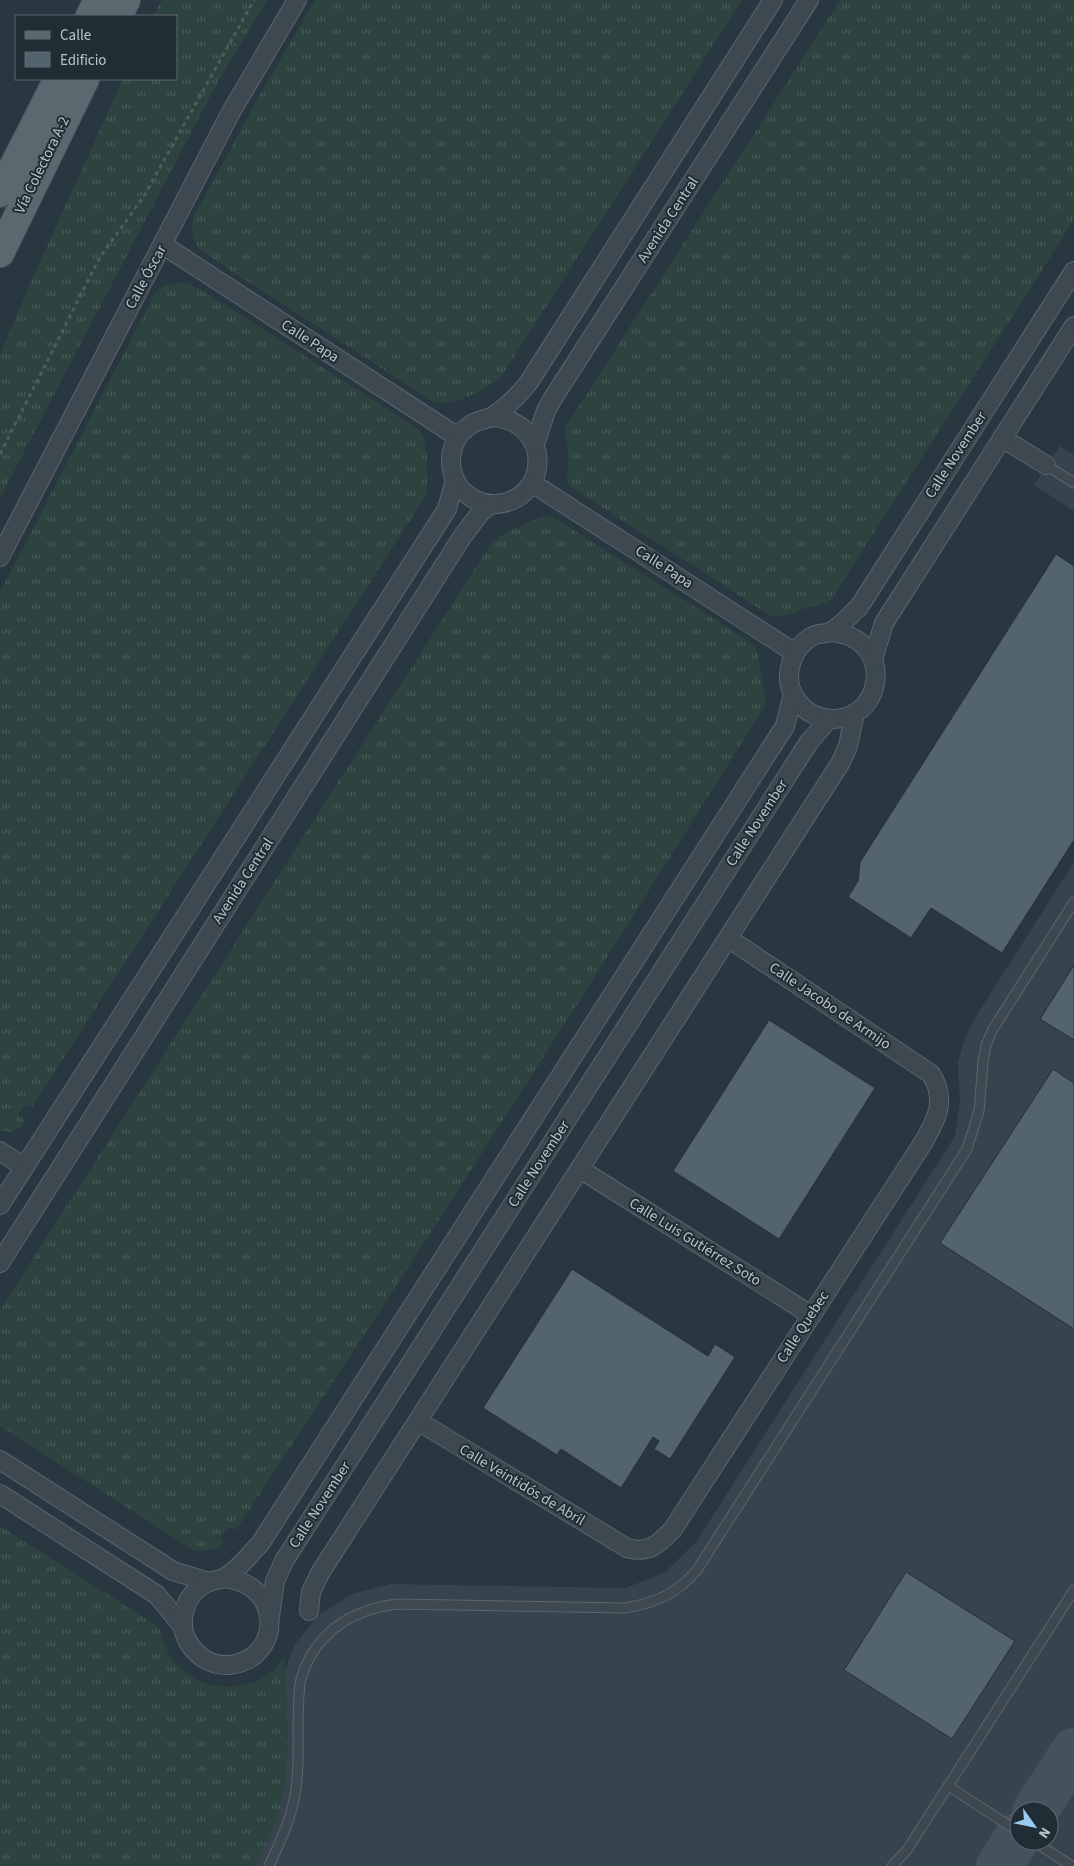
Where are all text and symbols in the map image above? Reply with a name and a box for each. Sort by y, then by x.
legend [15,15,178,80]
text: Calle [60,25,91,46]
text: Edificio [60,50,107,71]
street label: Vía Colectora A-2 [9,113,75,217]
street label: Avenida Central [632,173,704,267]
street label: Calle Óscar [120,241,172,313]
street label: Calle Papa [277,314,343,368]
street label: Calle November [920,407,992,503]
street label: Calle Papa [631,540,697,594]
street label: Calle November [721,775,793,871]
street label: Avenida Central [207,834,279,928]
street label: Calle Jacobo de Armijo [765,957,895,1055]
street label: Calle November [503,1116,575,1212]
street label: Calle Luis Gutiérrez Soto [625,1193,765,1291]
street label: Calle Quebec [772,1287,834,1367]
street label: Calle Veintidós de Abril [455,1439,589,1531]
street label: Calle November [284,1457,356,1553]
north arrow [1009,1801,1059,1851]
text: N [1033,1823,1055,1842]

